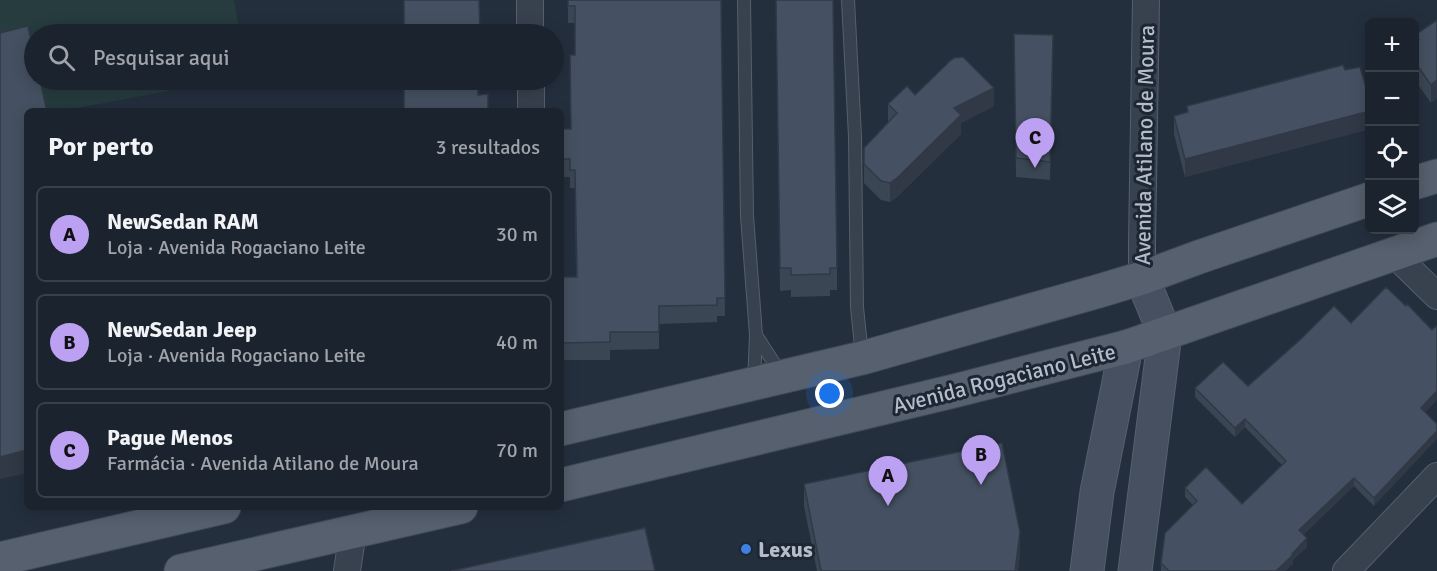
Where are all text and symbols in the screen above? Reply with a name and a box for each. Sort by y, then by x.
map controls [1365,18,1419,234]
button: + [1365,18,1419,72]
search box [24,24,564,90]
street label: Avenida Atilano de Moura [1129,25,1160,265]
icon: search [45,41,78,74]
text: Pesquisar aqui [93,44,229,71]
button: − [1365,72,1419,126]
pin: C [1016,118,1054,168]
button: locate [1365,126,1419,180]
text: Por perto [48,131,154,163]
text: 3 resultados [436,135,540,160]
button: layers [1365,180,1419,234]
text: NewSedan RAM [107,208,259,235]
text: A [63,222,76,247]
text: 30 m [496,222,538,247]
text: Loja · Avenida Rogaciano Leite [107,235,366,260]
text: NewSedan Jeep [107,316,257,343]
text: B [63,330,76,355]
text: 40 m [496,330,538,355]
street label: Avenida Rogaciano Leite [890,338,1118,419]
text: Loja · Avenida Rogaciano Leite [107,343,366,368]
your location [815,379,844,408]
text: Pague Menos [107,424,233,451]
pin: B [962,436,1000,485]
text: C [63,438,76,463]
text: 70 m [496,438,538,463]
text: Farmácia · Avenida Atilano de Moura [107,451,419,476]
pin: A [868,456,908,506]
place label: Lexus [758,536,813,563]
marker: Lexus [739,542,753,556]

